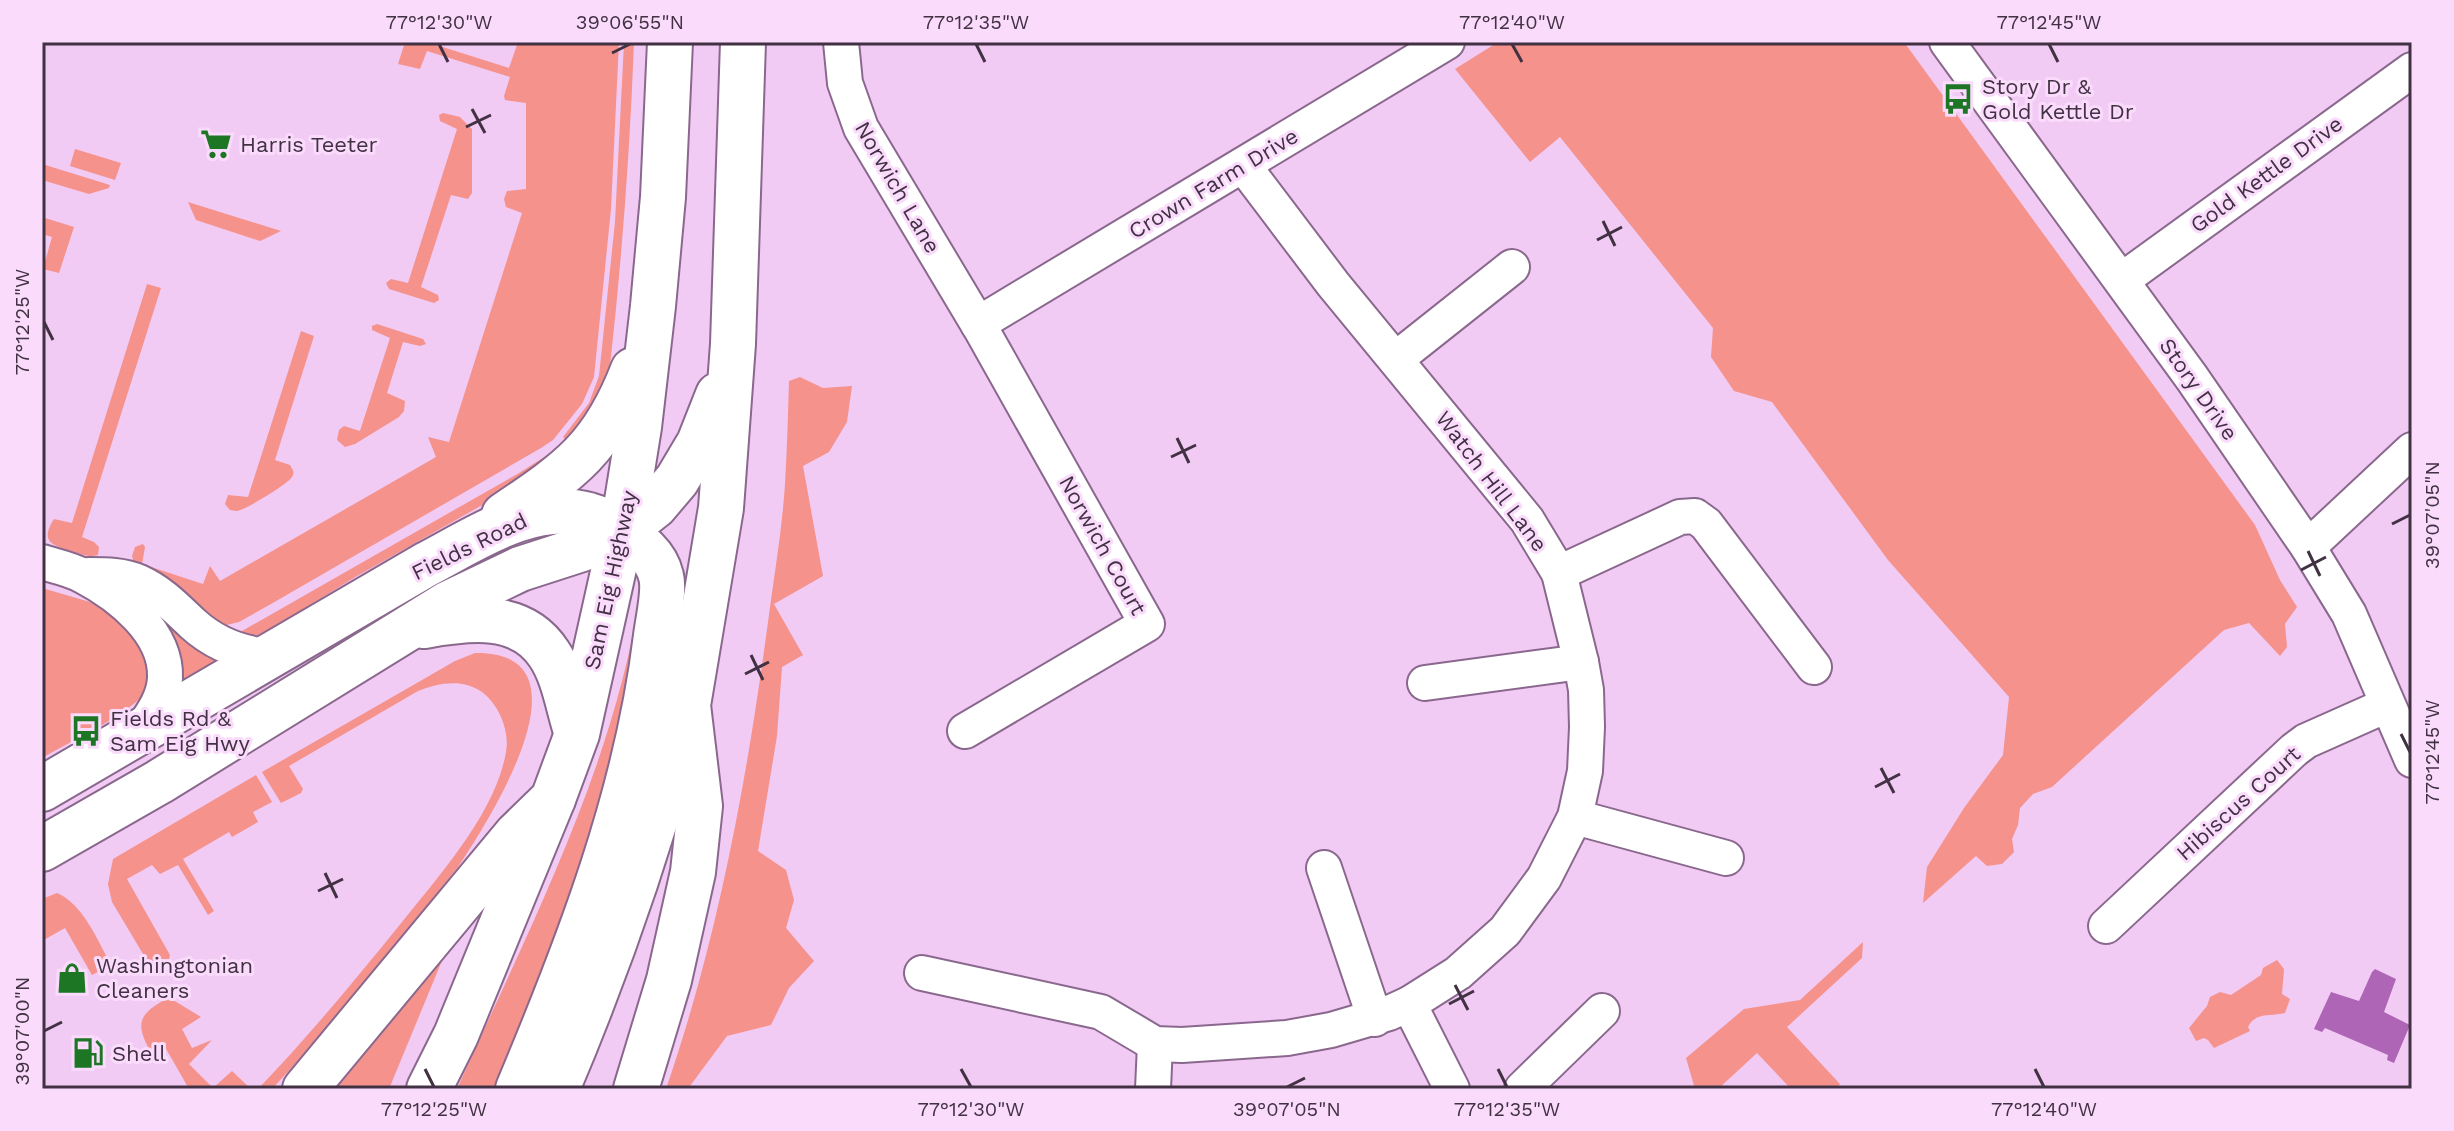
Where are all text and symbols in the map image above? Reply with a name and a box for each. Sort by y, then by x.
text: 77°12'30"W [385,10,493,34]
text: 39°06'55"N [576,10,684,34]
text: 77°12'35"W [923,10,1029,34]
text: 77°12'40"W [1459,10,1565,34]
text: 77°12'45"W [1996,10,2102,34]
place label: Story Dr & Gold Kettle Dr [1982,74,2134,124]
bus stop icon: Story Dr & Gold Kettle Dr [1941,82,1975,116]
street label: Gold Kettle Drive [2185,111,2347,238]
street label: Norwich Lane [850,117,945,257]
street label: Crown Farm Drive [1124,123,1302,244]
supermarket icon: Harris Teeter [199,127,233,161]
place label: Harris Teeter [240,132,378,157]
text: 77°12'25"W [10,269,34,375]
street label: Story Drive [2154,334,2243,445]
street label: Watch Hill Lane [1431,406,1552,556]
text: 39°07'05"N [2420,461,2444,569]
street label: Norwich Court [1054,471,1151,619]
street label: Sam Eig Highway [579,488,642,672]
street label: Fields Road [407,508,531,585]
text: 77°12'45"W [2420,699,2444,805]
place label: Fields Rd & Sam Eig Hwy [110,706,250,756]
bus stop icon: Fields Rd & Sam Eig Hwy [69,714,103,748]
street label: Hibiscus Court [2171,741,2305,865]
place label: Washingtonian Cleaners [96,953,253,1003]
shop icon: Washingtonian Cleaners [55,961,89,995]
text: 39°07'00"N [10,977,34,1085]
fuel station icon: Shell [71,1036,105,1070]
place label: Shell [112,1041,166,1066]
text: 77°12'25"W [381,1097,487,1121]
text: 77°12'30"W [917,1097,1025,1121]
text: 39°07'05"N [1233,1097,1341,1121]
text: 77°12'35"W [1454,1097,1560,1121]
text: 77°12'40"W [1991,1097,2097,1121]

